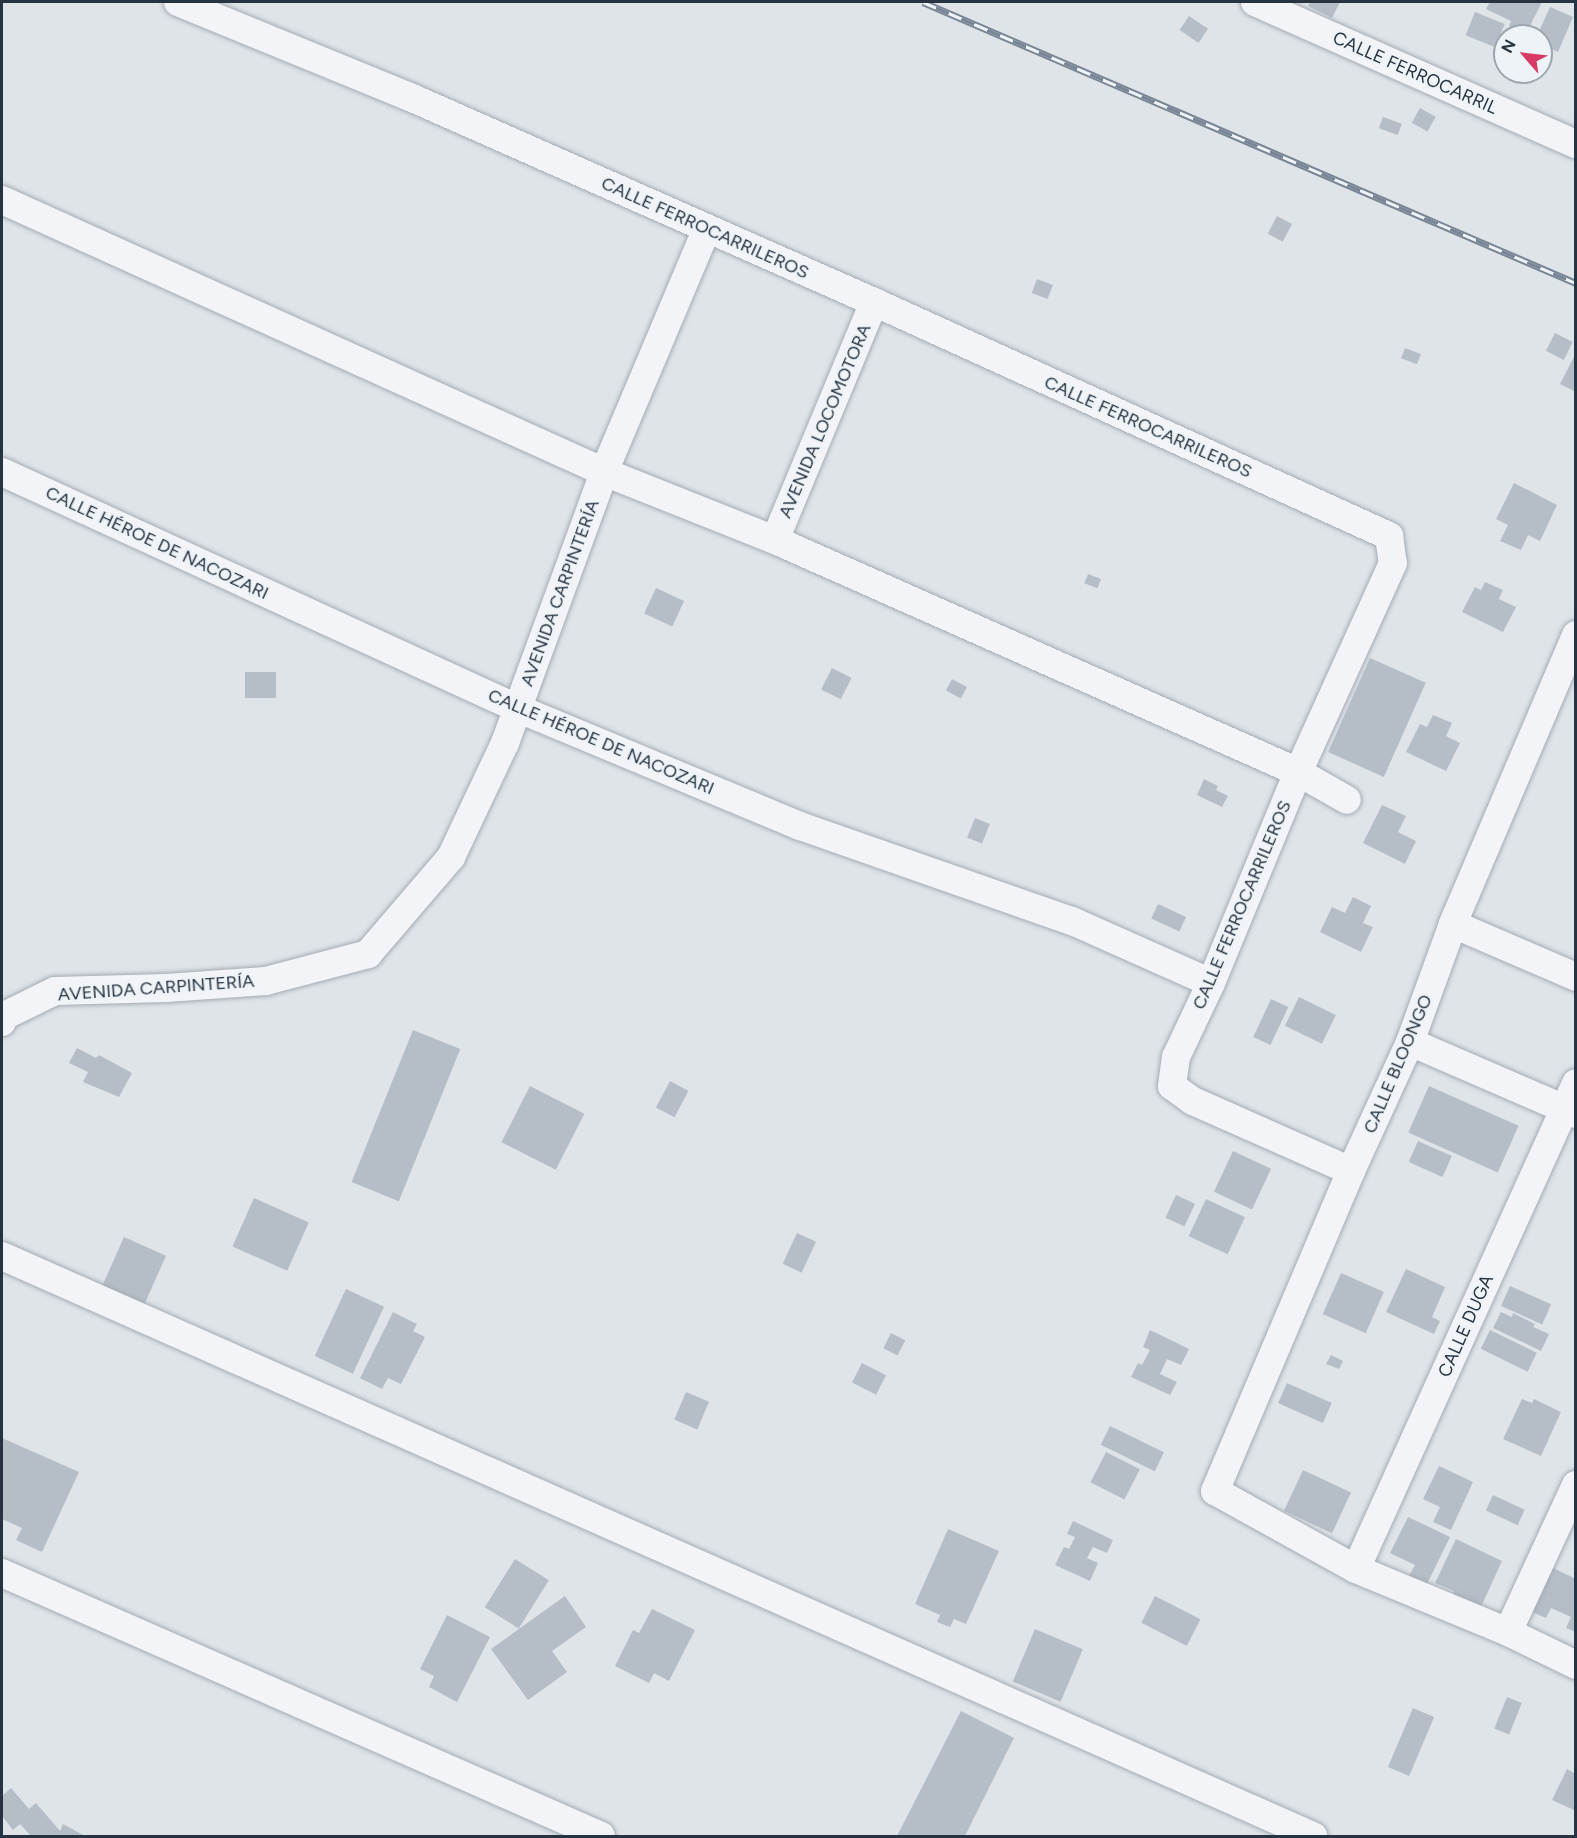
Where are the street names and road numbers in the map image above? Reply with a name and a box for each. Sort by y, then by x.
street label: CALLE FERROCARRIL [1329,27,1501,119]
street label: CALLE FERROCARRILEROS [598,172,812,284]
street label: AVENIDA LOCOMOTORA [774,321,876,521]
street label: CALLE FERROCARRILEROS [1041,371,1255,483]
street label: CALLE HÉROE DE NACOZARI [42,482,272,604]
street label: AVENIDA CARPINTERÍA [516,497,604,689]
street label: CALLE HÉROE DE NACOZARI [485,684,717,800]
street label: CALLE FERROCARRILEROS [1188,797,1296,1013]
street label: AVENIDA CARPINTERÍA [57,970,255,1006]
street label: CALLE BLOONGO [1359,991,1437,1137]
street label: CALLE DUGA [1434,1271,1498,1381]

